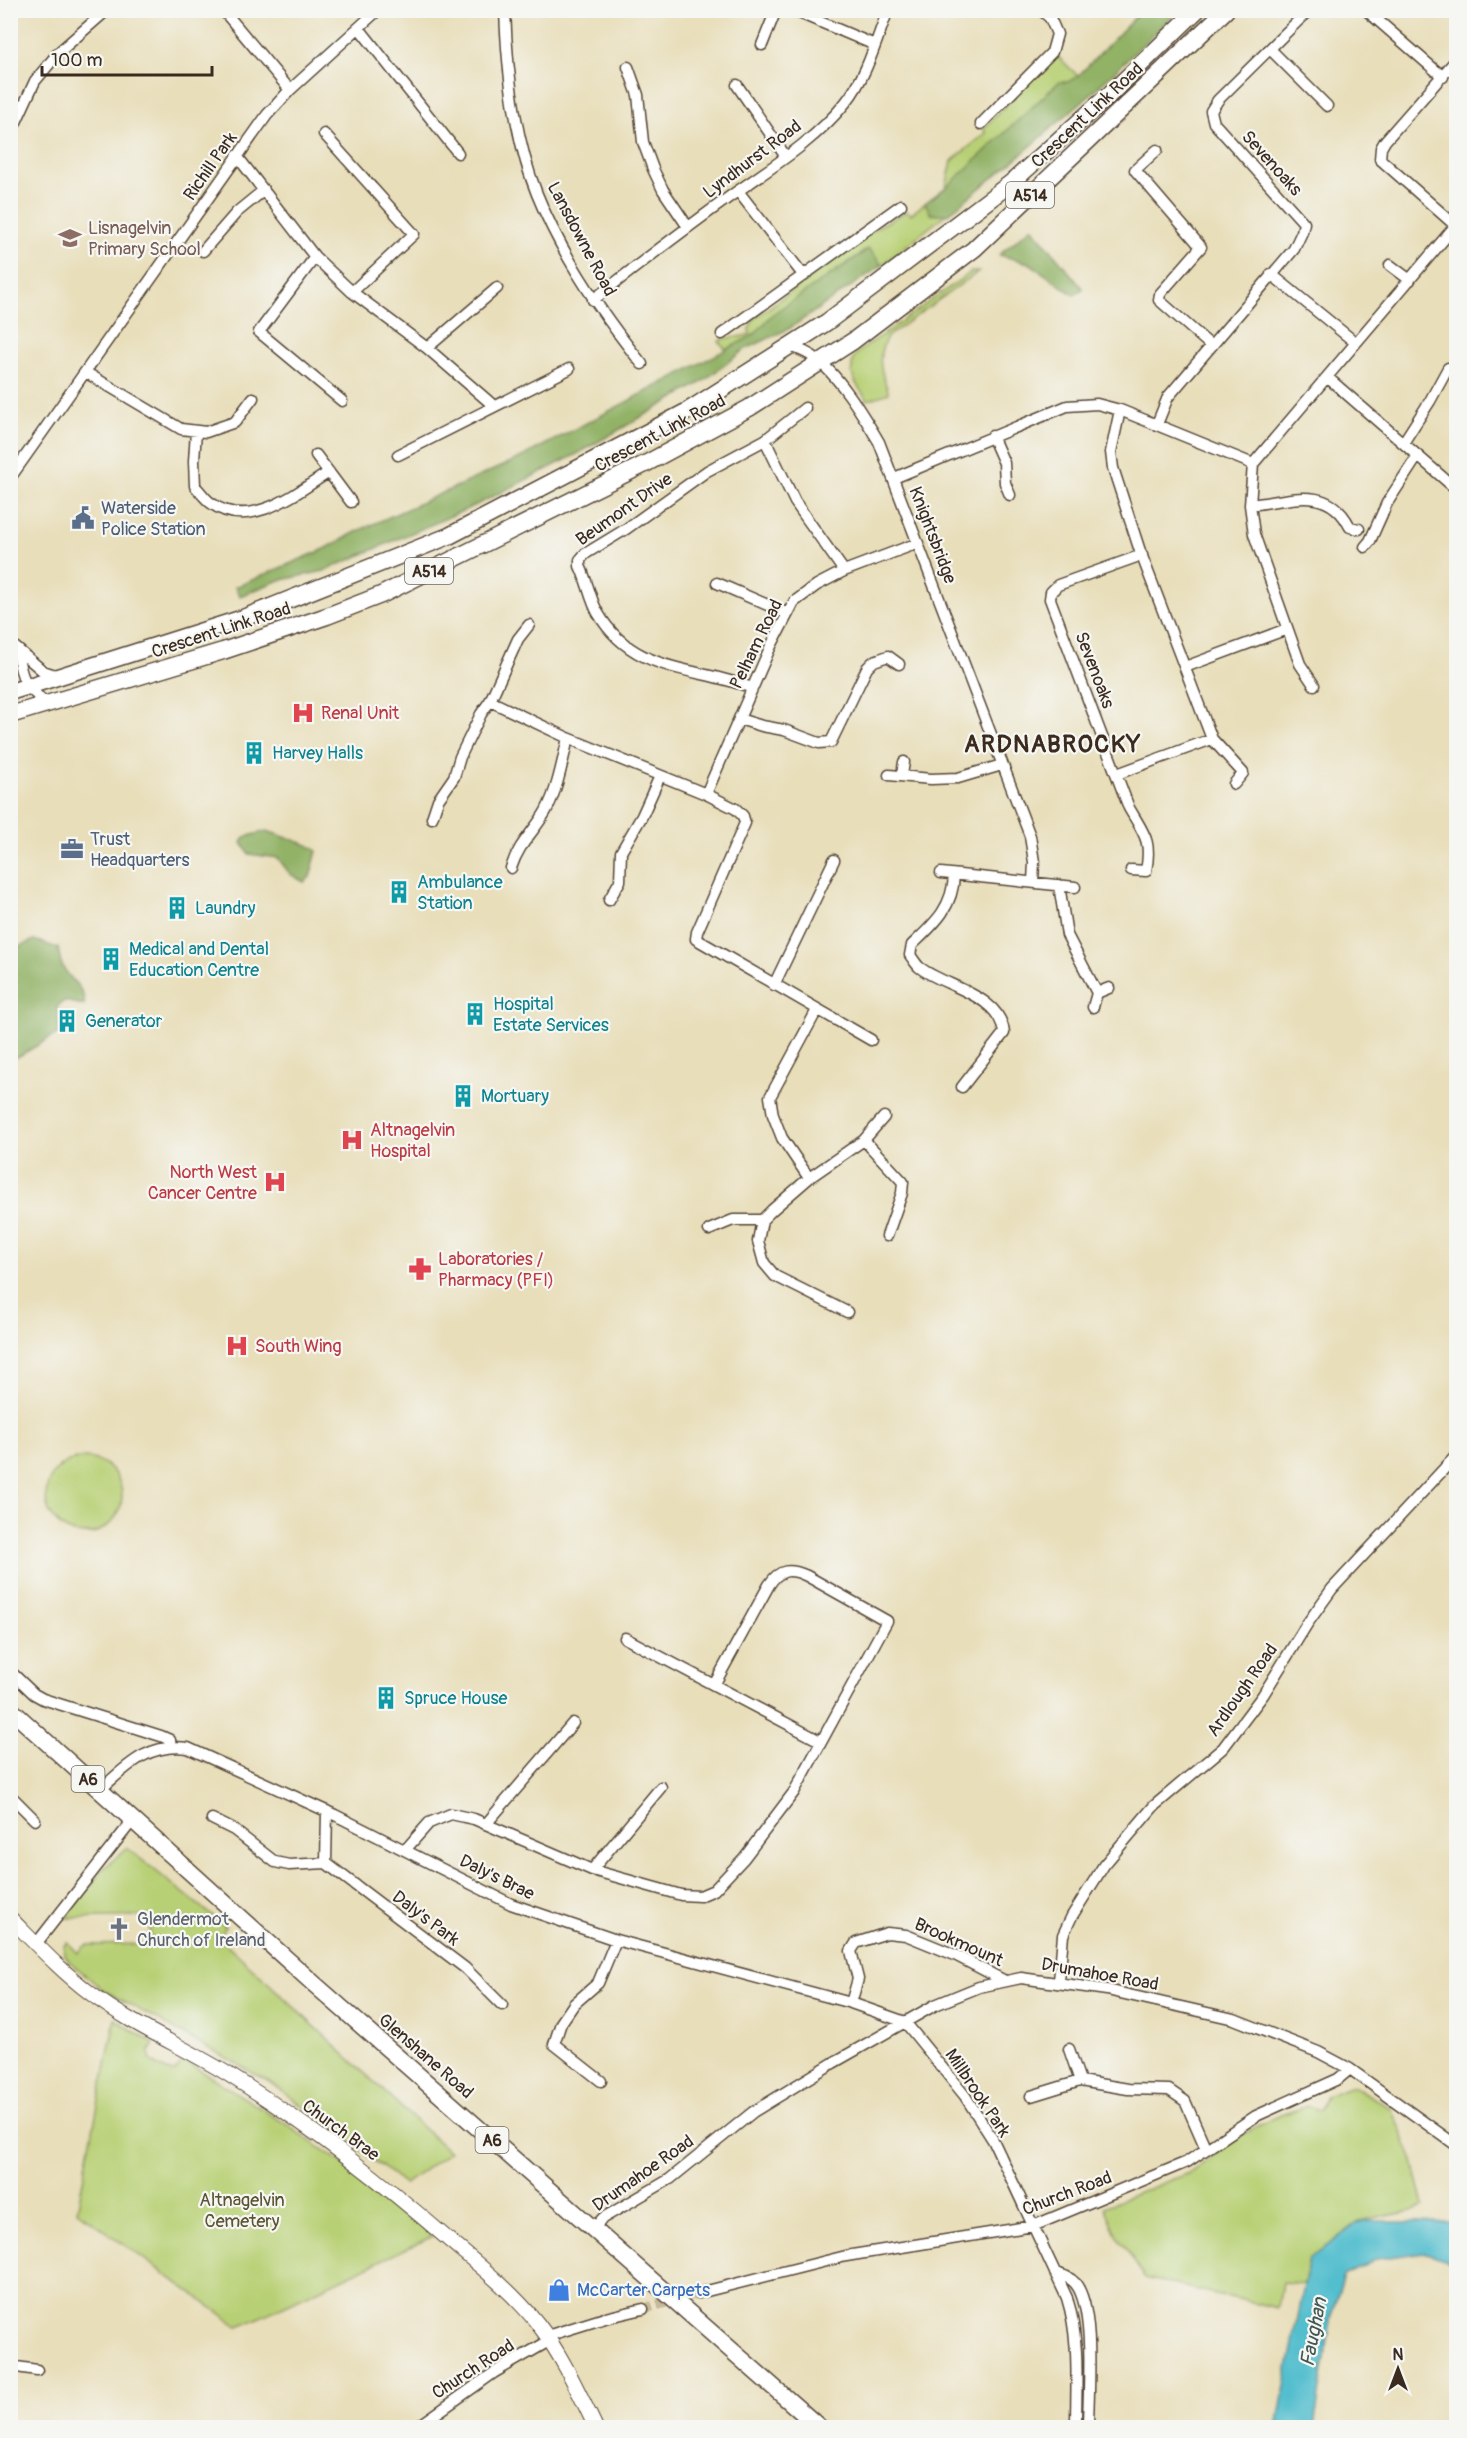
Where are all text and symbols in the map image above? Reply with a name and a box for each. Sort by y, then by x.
scale bar [42,39,212,77]
text: 100 m [51,49,103,72]
street label: Crescent Link Road [1026,58,1148,173]
street label: Lyndhurst Road [699,115,806,204]
street label: Sevenoaks [1236,126,1307,201]
street label: Richill Park [178,127,243,205]
street label: Lansdowne Road [542,178,621,300]
road number: A514 [1006,182,1054,208]
place label: Lisnagelvin Primary School [88,217,201,261]
school or university icon: Lisnagelvin Primary School [57,225,83,251]
street label: Crescent Link Road [591,389,730,478]
street label: Beumont Drive [572,468,677,551]
street label: Knightsbridge [903,483,962,587]
place label: Waterside Police Station [101,497,206,541]
public building icon: Waterside Police Station [70,505,96,531]
road number: A514 [405,558,453,584]
street label: Pelham Road [725,596,788,693]
street label: Crescent Link Road [149,597,294,664]
street label: Sevenoaks [1069,629,1120,712]
hospital icon: Renal Unit [290,700,316,726]
place label: Renal Unit [321,702,400,725]
district label: ARDNABROCKY [964,730,1142,759]
building icon: Harvey Halls [241,740,267,766]
place label: Harvey Halls [272,742,363,765]
place label: Trust Headquarters [90,828,190,872]
office icon: Trust Headquarters [59,836,85,862]
place label: Ambulance Station [417,871,503,915]
building icon: Ambulance Station [386,879,412,905]
building icon: Laundry [164,895,190,921]
place label: Laundry [195,897,256,920]
place label: Medical and Dental Education Centre [129,938,269,982]
building icon: Medical and Dental Education Centre [98,946,124,972]
place label: Hospital Estate Services [493,993,609,1037]
building icon: Hospital Estate Services [462,1001,488,1027]
building icon: Generator [54,1008,80,1034]
place label: Generator [85,1010,163,1033]
building icon: Mortuary [450,1083,476,1109]
place label: Mortuary [481,1085,549,1108]
place label: Altnagelvin Hospital [370,1119,455,1163]
hospital icon: Altnagelvin Hospital [339,1127,365,1153]
place label: North West Cancer Centre [148,1161,258,1205]
hospital icon: North West Cancer Centre [262,1169,288,1195]
place label: Laboratories / Pharmacy (PFI) [438,1248,554,1292]
pharmacy icon: Laboratories / Pharmacy (PFI) [407,1256,433,1282]
hospital icon: South Wing [224,1333,250,1359]
place label: South Wing [255,1335,341,1358]
street label: Ardlough Road [1202,1639,1283,1741]
building icon: Spruce House [373,1685,399,1711]
place label: Spruce House [404,1687,508,1710]
road number: A6 [72,1766,104,1792]
street label: Daly's Brae [455,1849,538,1906]
street label: Daly's Park [388,1886,464,1951]
place label: Glendermot Church of Ireland [137,1908,266,1952]
street label: Brookmount [911,1913,1008,1973]
church icon: Glendermot Church of Ireland [106,1916,132,1942]
street label: Drumahoe Road [1039,1953,1160,1996]
street label: Glenshane Road [373,2009,478,2104]
street label: Millbrook Park [940,2045,1016,2142]
street label: Church Brae [297,2095,384,2166]
road number: A6 [476,2127,508,2153]
street label: Drumahoe Road [588,2130,699,2217]
street label: Church Road [1019,2166,1115,2221]
park label: Altnagelvin Cemetery [199,2189,285,2233]
shop icon: McCarter Carpets [546,2277,572,2303]
place label: McCarter Carpets [577,2279,710,2302]
water label: Faughan [1295,2294,1333,2369]
street label: Church Road [428,2334,519,2405]
north arrow [1368,2339,1428,2399]
text: N [1393,2345,1404,2365]

